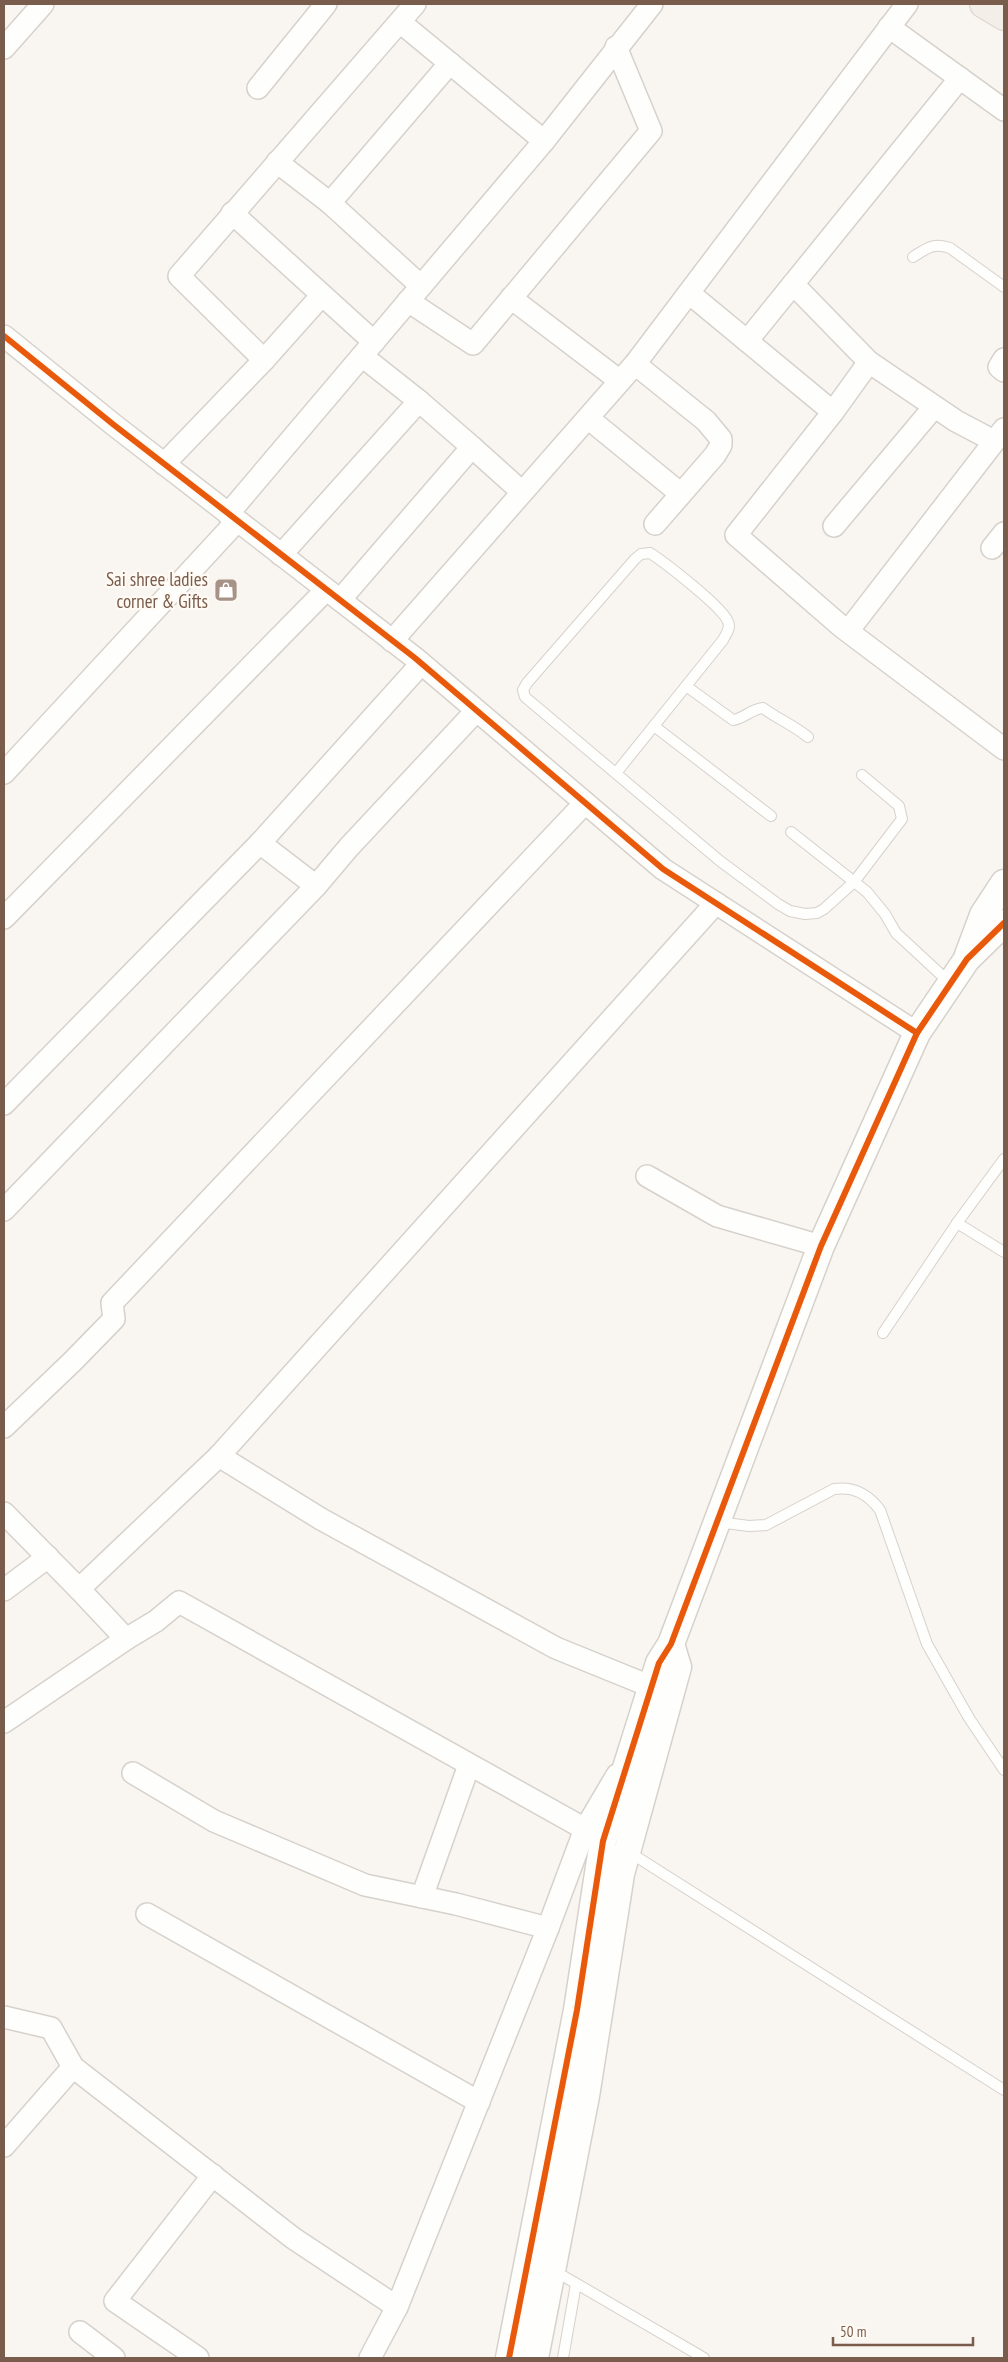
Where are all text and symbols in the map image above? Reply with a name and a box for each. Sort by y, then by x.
place label: Sai shree ladies corner & Gifts [106,567,208,613]
shop icon: Sai shree ladies corner & Gifts [213,577,239,603]
scale bar [833,2314,973,2346]
text: 50 m [840,2322,866,2341]

